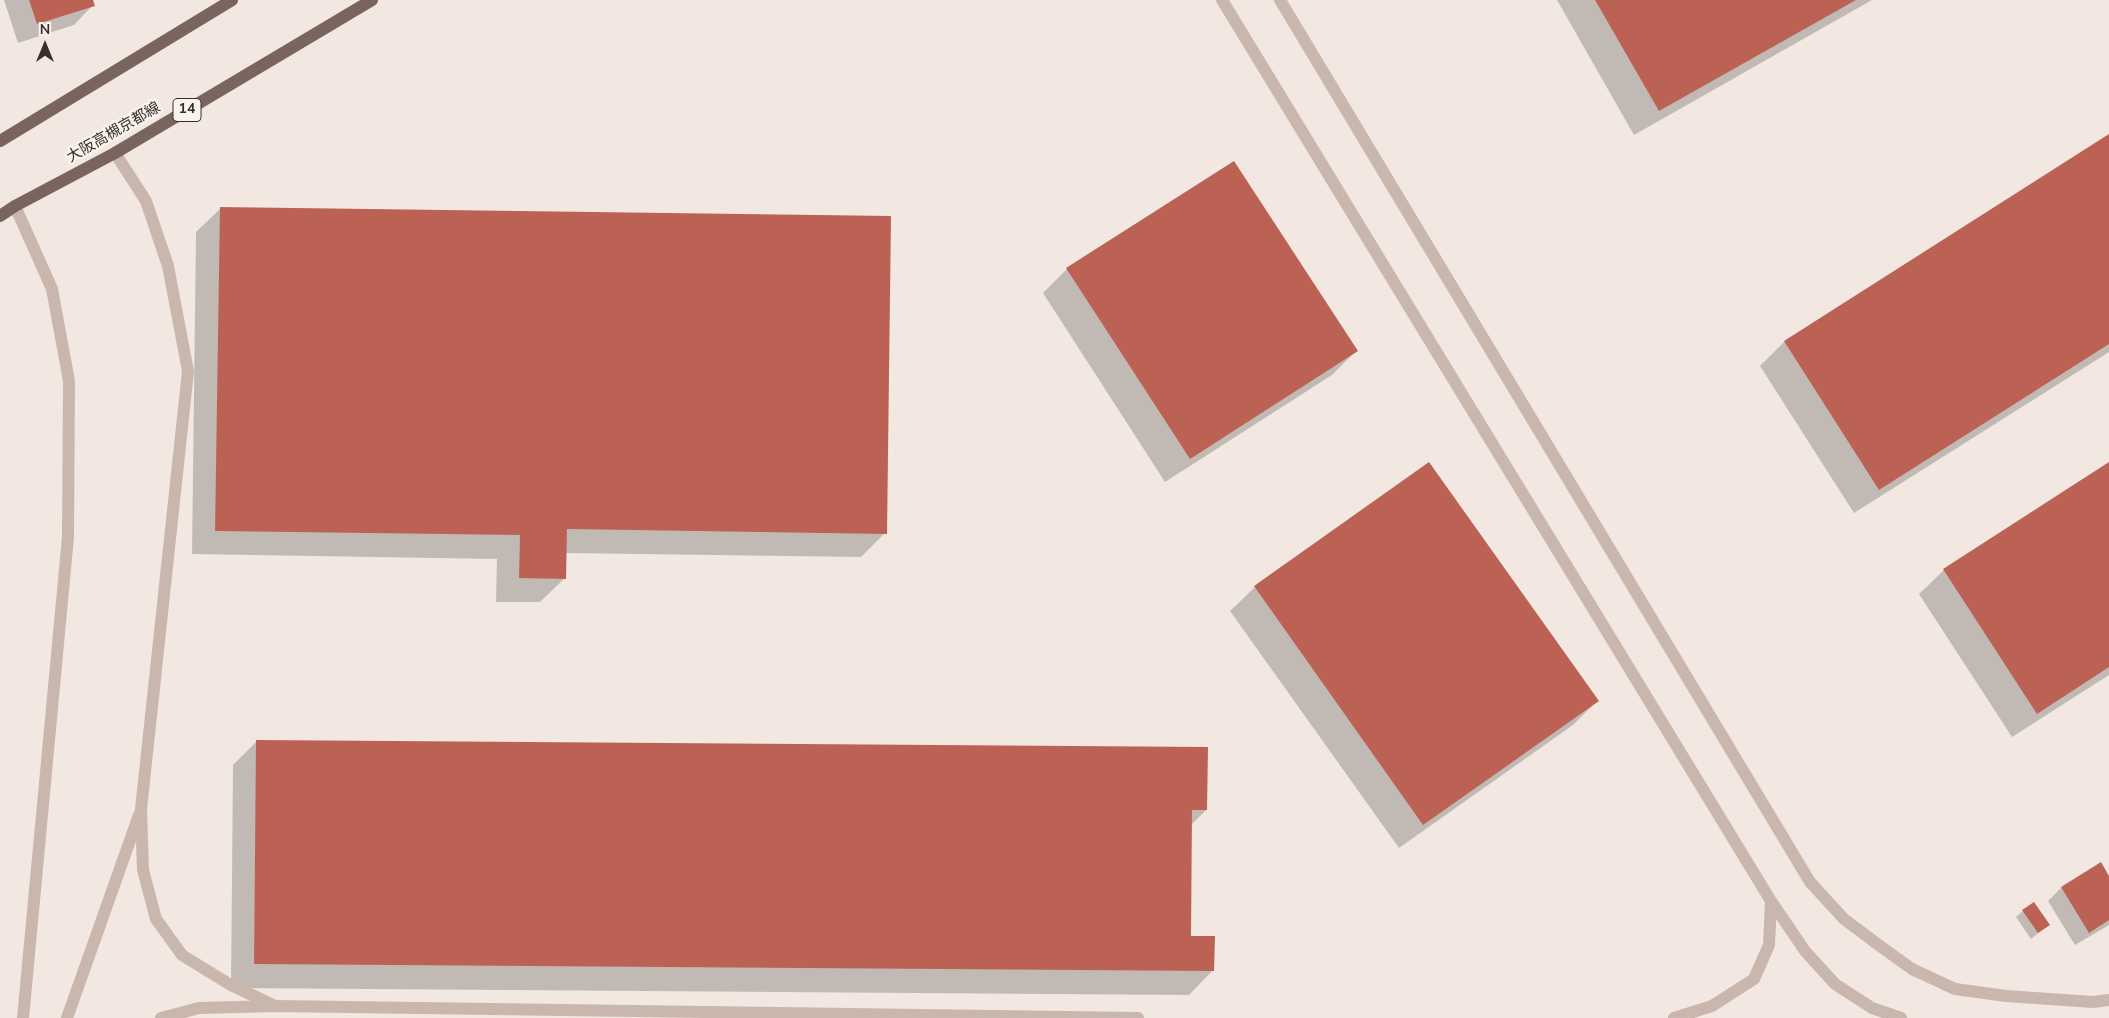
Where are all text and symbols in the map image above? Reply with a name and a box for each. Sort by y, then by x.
north arrow [20,20,70,70]
text: N [40,20,50,39]
road number: 14 [173,98,201,122]
street label: 大阪高槻京都線 [64,99,164,167]

